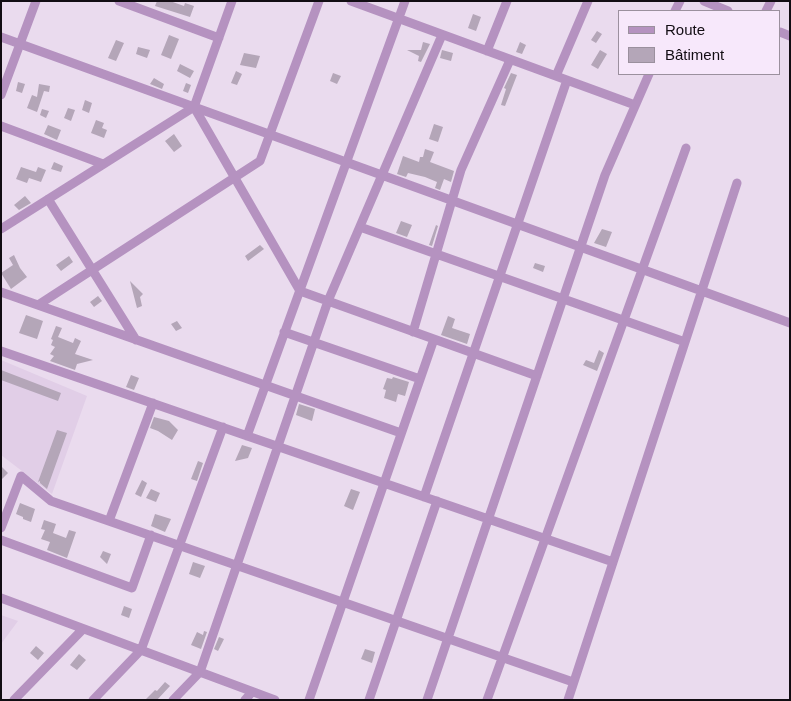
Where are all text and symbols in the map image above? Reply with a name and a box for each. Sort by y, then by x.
legend [618,10,781,75]
text: Route [665,21,705,38]
text: Bâtiment [665,46,724,63]

